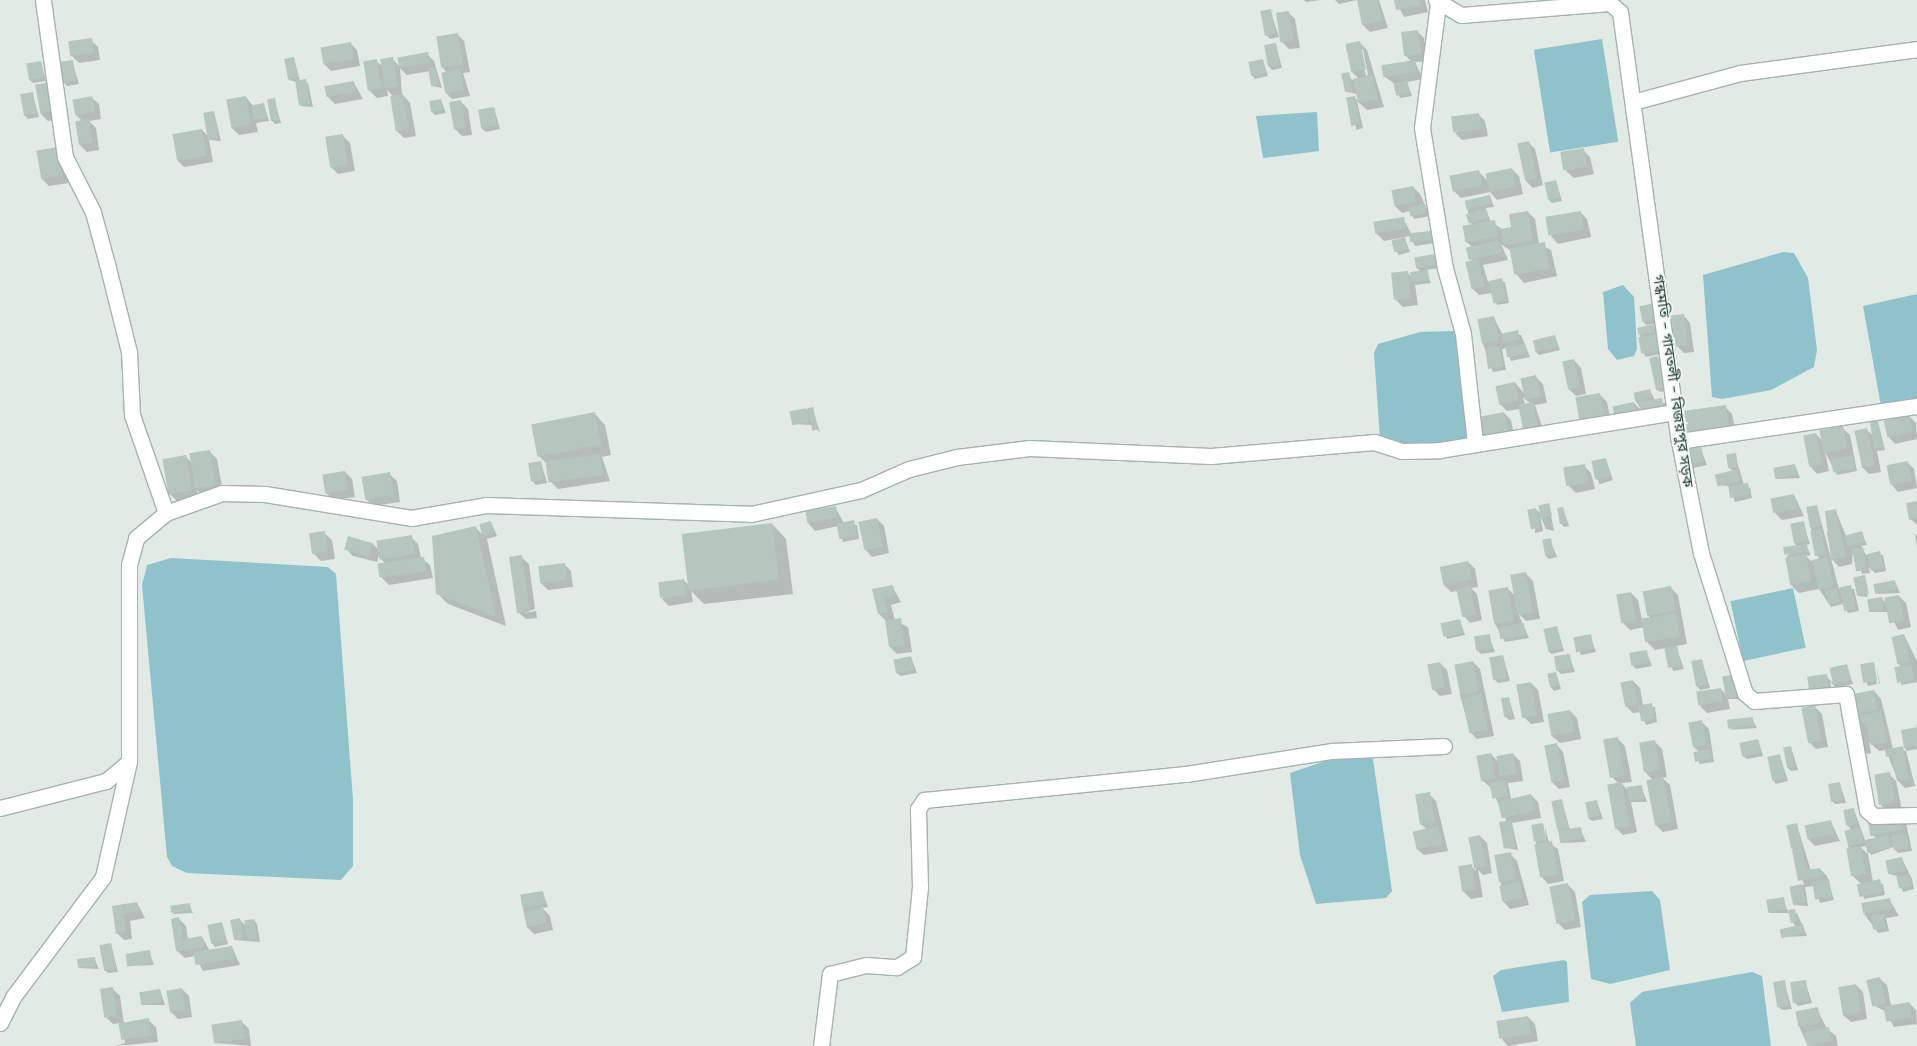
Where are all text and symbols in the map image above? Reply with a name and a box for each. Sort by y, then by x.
street label: গন্ধমতি - গাবতলী - বিজয়পুর সড়ক [1649,273,1697,489]

